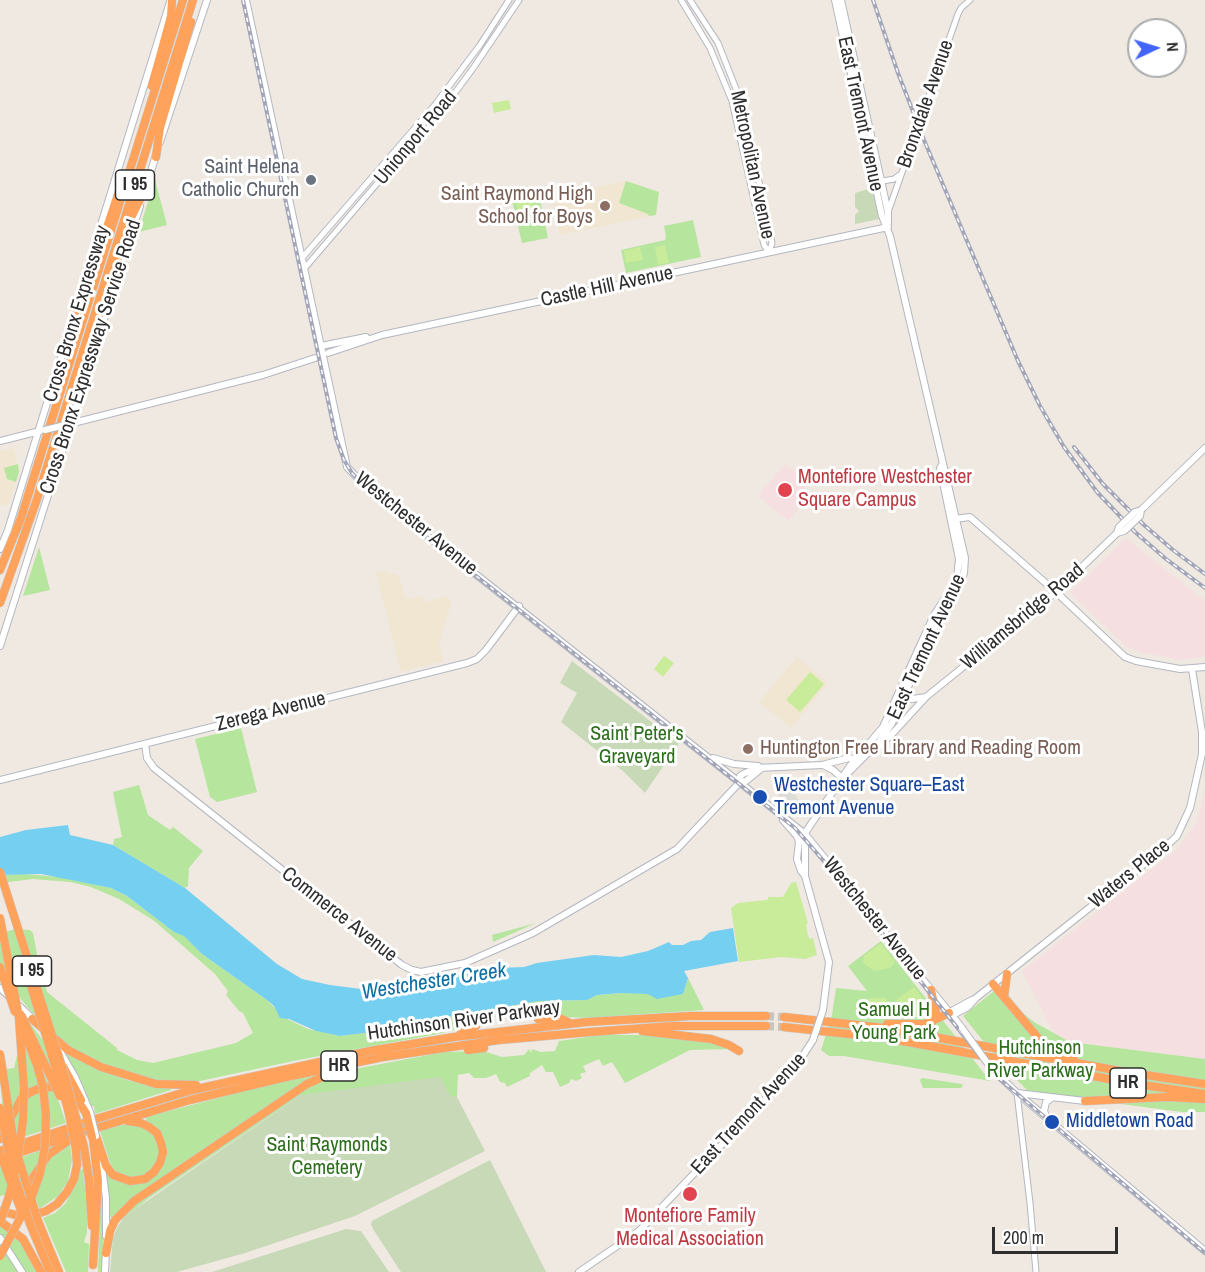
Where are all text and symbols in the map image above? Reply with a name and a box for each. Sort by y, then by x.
north arrow [1127,18,1187,78]
street label: East Tremont Avenue [832,34,888,194]
street label: Bronxdale Avenue [893,37,959,171]
text: N [1162,41,1184,52]
street label: Unionport Road [370,86,462,190]
street label: Metropolitan Avenue [725,89,779,241]
place label: Saint Helena Catholic Church [181,156,299,203]
road number: I 95 [116,170,154,200]
marker: Saint Helena Catholic Church [304,173,318,187]
place label: Saint Raymond High School for Boys [441,183,593,230]
marker: Saint Raymond High School for Boys [598,199,612,213]
street label: Cross Bronx Expressway Service Road [35,217,147,497]
street label: Cross Bronx Expressway [39,223,115,405]
street label: Castle Hill Avenue [539,261,675,313]
place label: Montefiore Westchester Square Campus [798,466,972,513]
street label: Westchester Avenue [350,467,482,581]
marker: Montefiore Westchester Square Campus [776,481,794,499]
street label: Williamsbridge Road [957,559,1089,675]
street label: East Tremont Avenue [883,570,971,724]
street label: Zerega Avenue [214,687,328,737]
park label: Saint Peter's Graveyard [590,723,684,770]
place label: Huntington Free Library and Reading Room [760,737,1081,761]
marker: Huntington Free Library and Reading Room [741,742,755,756]
place label: Westchester Square–East Tremont Avenue [774,774,964,821]
marker: Westchester Square–East Tremont Avenue [751,788,769,806]
street label: Waters Place [1085,834,1175,914]
street label: Westchester Avenue [817,853,931,985]
street label: Commerce Avenue [276,862,402,968]
road number: I 95 [12,956,51,986]
water label: Westchester Creek [360,958,508,1006]
street label: Hutchinson River Parkway [366,996,562,1046]
park label: Samuel H Young Park [852,999,936,1046]
park label: Hutchinson River Parkway [987,1037,1093,1084]
street label: East Tremont Avenue [686,1048,812,1180]
road number: HR [321,1051,357,1081]
road number: HR [1110,1068,1146,1098]
place label: Middletown Road [1066,1110,1194,1134]
marker: Middletown Road [1043,1113,1061,1131]
park label: Saint Raymonds Cemetery [266,1134,388,1181]
marker: Montefiore Family Medical Association [681,1185,699,1203]
place label: Montefiore Family Medical Association [616,1205,764,1252]
scale bar [995,1215,1121,1253]
text: 200 m [1003,1225,1044,1250]

